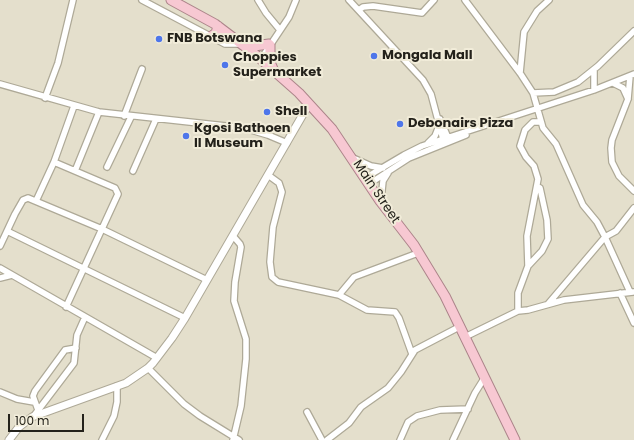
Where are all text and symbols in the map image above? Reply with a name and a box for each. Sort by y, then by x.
place label: FNB Botswana [167,31,262,47]
marker: FNB Botswana [154,34,164,44]
place label: Mongala Mall [382,48,472,64]
place label: Choppies Supermarket [233,50,322,81]
marker: Mongala Mall [369,51,379,61]
marker: Choppies Supermarket [220,60,230,70]
place label: Shell [275,104,307,120]
marker: Shell [262,107,272,117]
place label: Debonairs Pizza [408,116,513,132]
marker: Debonairs Pizza [395,119,405,129]
place label: Kgosi Bathoen II Museum [194,121,290,152]
marker: Kgosi Bathoen II Museum [181,131,191,141]
street label: Main Street [349,157,403,227]
scale bar [10,406,86,432]
text: 100 m [15,412,49,429]

